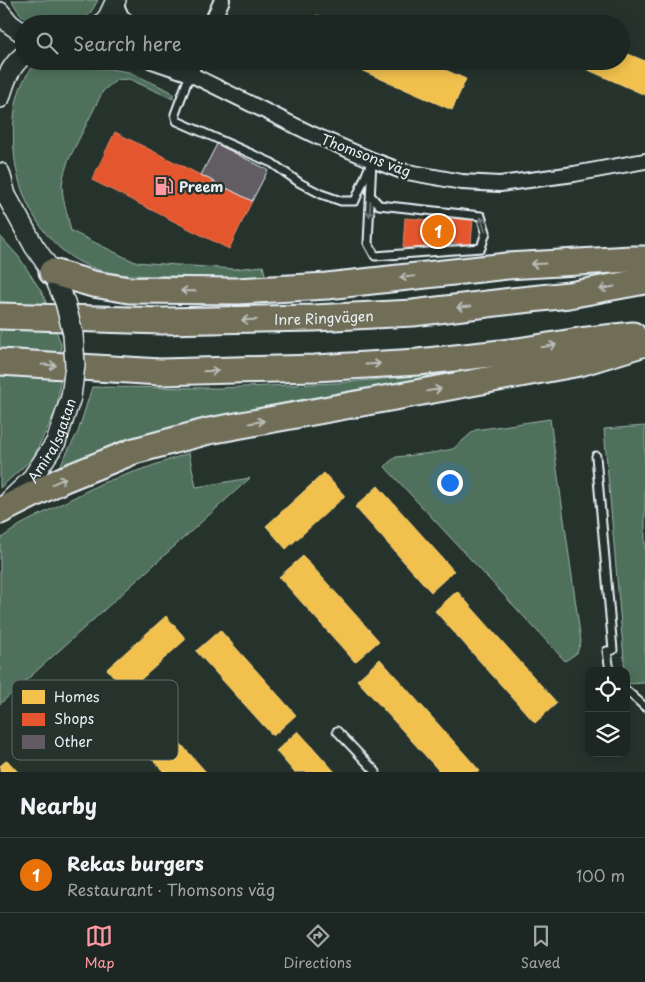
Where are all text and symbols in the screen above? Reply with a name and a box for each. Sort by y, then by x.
search box [15,15,630,70]
icon: search [33,29,61,57]
text: Search here [73,29,182,57]
street label: Thomsons väg [318,128,414,182]
fuel station icon: Preem [153,175,175,197]
place label: Preem [179,176,223,197]
one-way arrow [365,201,374,217]
pin: 1 [422,212,454,250]
one-way arrow [477,216,487,232]
one-way arrow [530,260,546,269]
one-way arrow [399,272,415,282]
one-way arrow [600,283,616,293]
one-way arrow [180,286,196,296]
one-way arrow [456,302,472,312]
street label: Inre Ringvägen [274,305,374,329]
one-way arrow [242,315,258,324]
one-way arrow [540,341,556,351]
one-way arrow [40,360,56,370]
one-way arrow [365,360,381,369]
one-way arrow [202,366,219,376]
one-way arrow [426,385,442,394]
street label: Amiralsgatan [21,395,80,487]
one-way arrow [249,416,265,426]
your location [437,470,463,496]
one-way arrow [51,476,66,485]
map controls [585,667,630,757]
button: locate [585,667,630,712]
legend [12,680,178,760]
text: Homes [54,686,100,707]
text: Shops [54,708,94,729]
button: layers [585,712,630,757]
text: Other [54,731,93,752]
text: Nearby [20,789,97,821]
text: Rekas burgers [67,849,204,877]
text: 1 [32,863,40,887]
text: 100 m [576,863,625,887]
text: Restaurant · Thomsons väg [67,877,275,901]
tab: Map [85,922,114,973]
tab: Directions [284,922,352,973]
tab: Saved [521,922,560,973]

